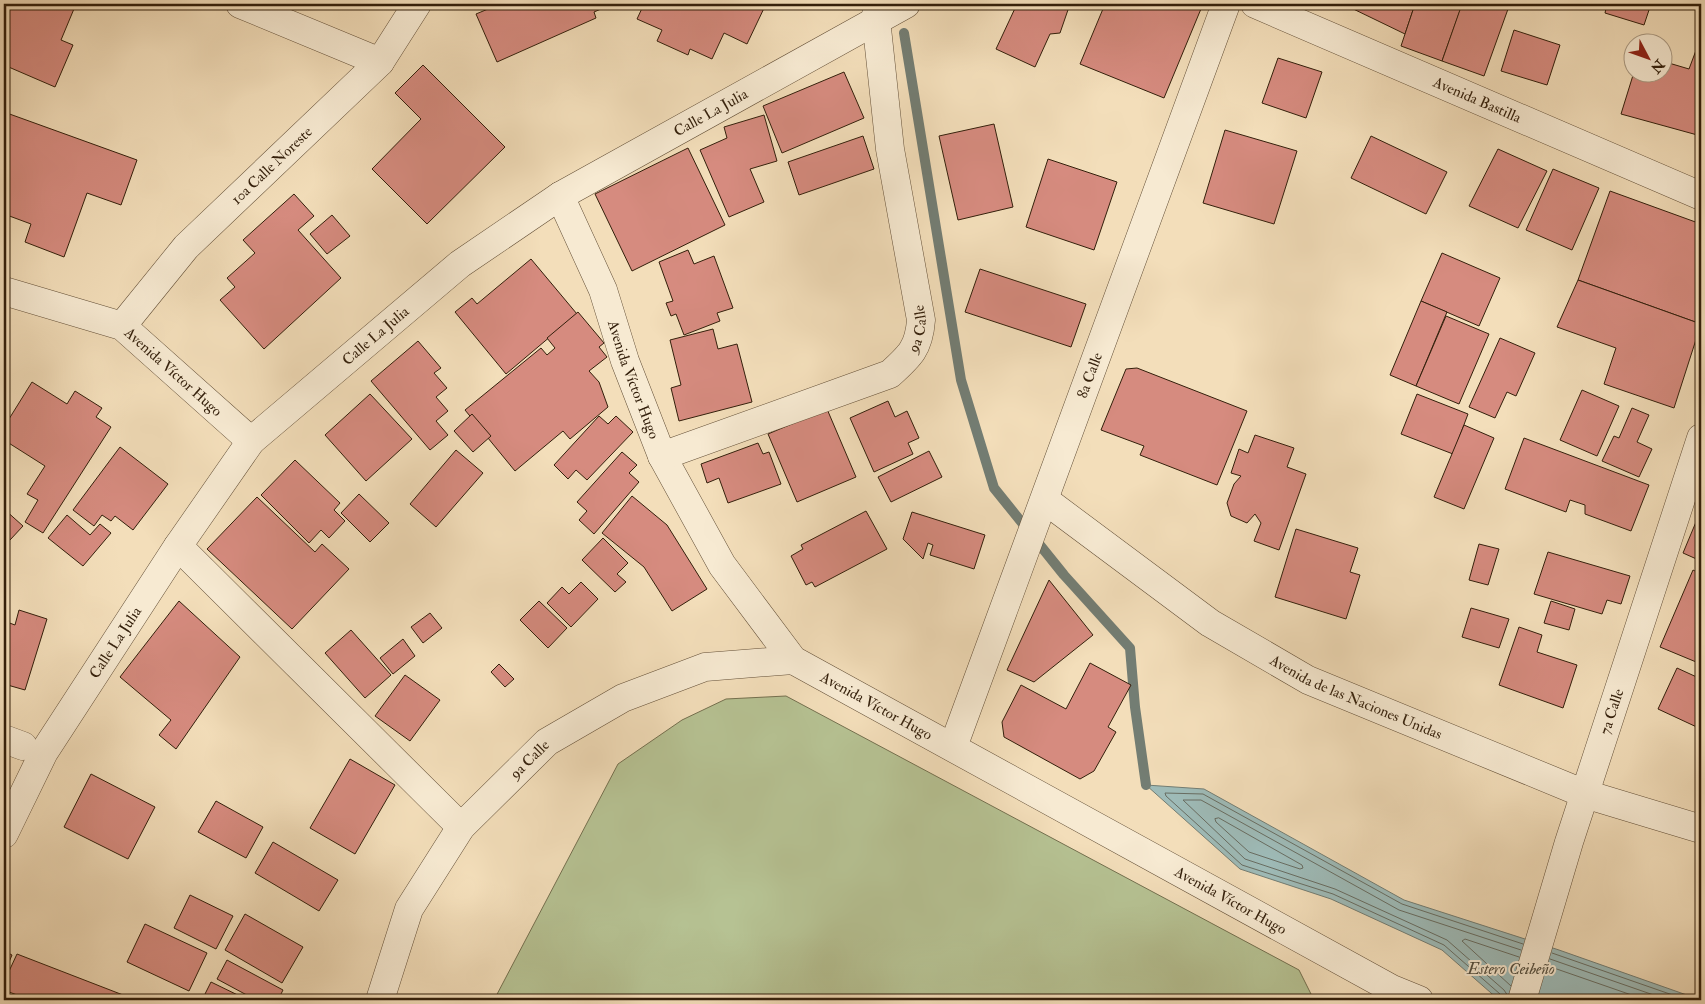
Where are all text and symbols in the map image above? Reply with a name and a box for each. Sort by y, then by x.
north arrow [1622,32,1672,82]
text: N [1647,55,1669,77]
street label: Avenida Bastilla [1429,72,1525,128]
street label: Calle La Julia [670,84,752,141]
street label: 10a Calle Noreste [227,123,317,209]
street label: Calle La Julia [338,302,414,370]
street label: 9a Calle [904,303,931,357]
street label: Avenida Víctor Hugo [603,317,663,442]
street label: Avenida Víctor Hugo [119,323,226,421]
street label: 8a Calle [1073,350,1107,401]
street label: Calle La Julia [85,602,146,682]
street label: Avenida de las Naciones Unidas [1265,650,1445,744]
street label: Avenida Víctor Hugo [816,667,936,745]
street label: 7a Calle [1596,686,1628,737]
street label: 9a Calle [505,736,554,784]
street label: Avenida Víctor Hugo [1170,862,1290,939]
water label: Estero Ceibeño [1466,959,1555,979]

